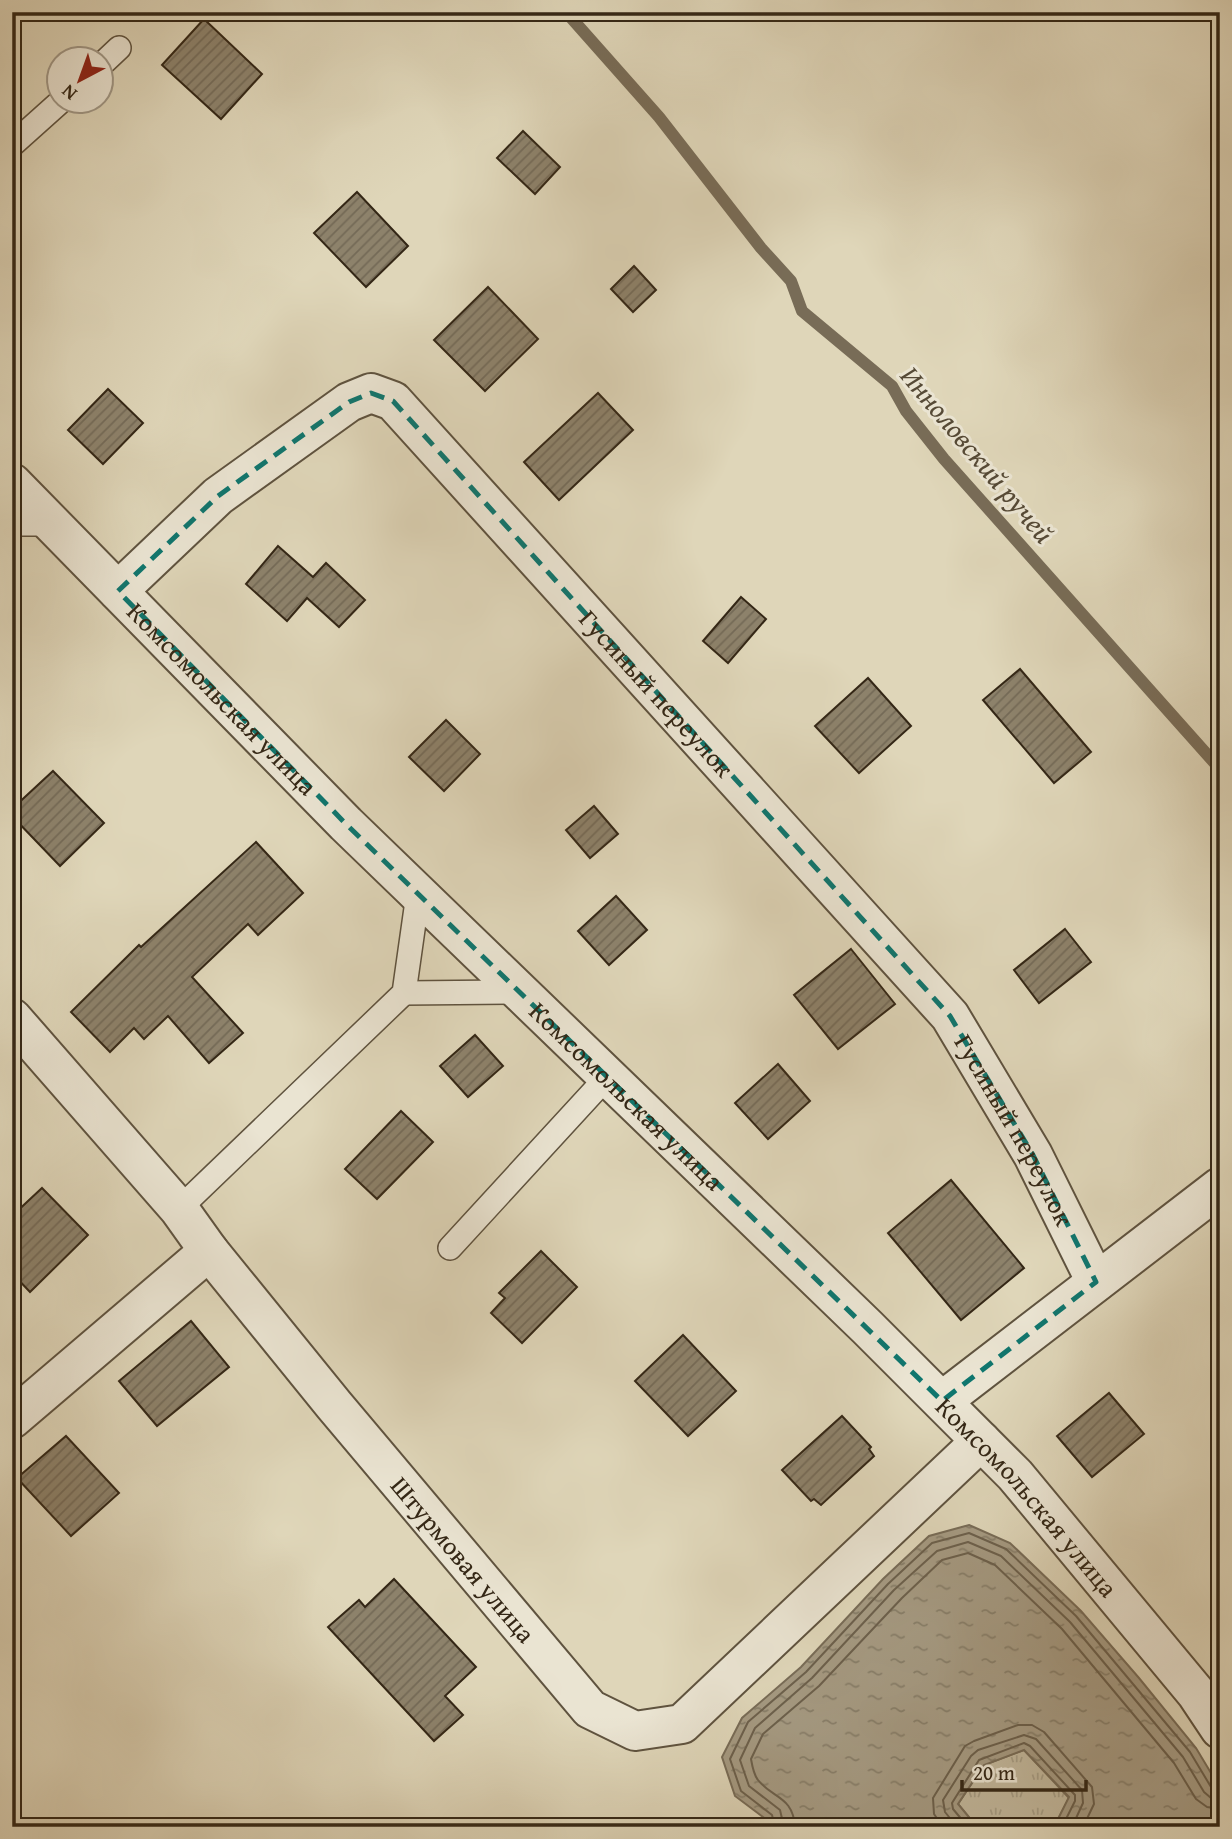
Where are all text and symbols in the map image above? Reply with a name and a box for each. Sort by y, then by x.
north arrow [46,46,116,116]
text: N [55,78,83,108]
water label: Инноловский ручей [891,356,1065,552]
street label: Комсомольская улица [119,592,327,804]
street label: Гусиный переулок [571,600,744,786]
street label: Комсомольская улица [521,992,734,1199]
street label: Гусиный переулок [945,1026,1085,1233]
street label: Комсомольская улица [927,1387,1128,1606]
street label: Штурмовая улица [382,1467,546,1651]
scale bar [962,1748,1087,1792]
text: 20 m [973,1757,1015,1788]

